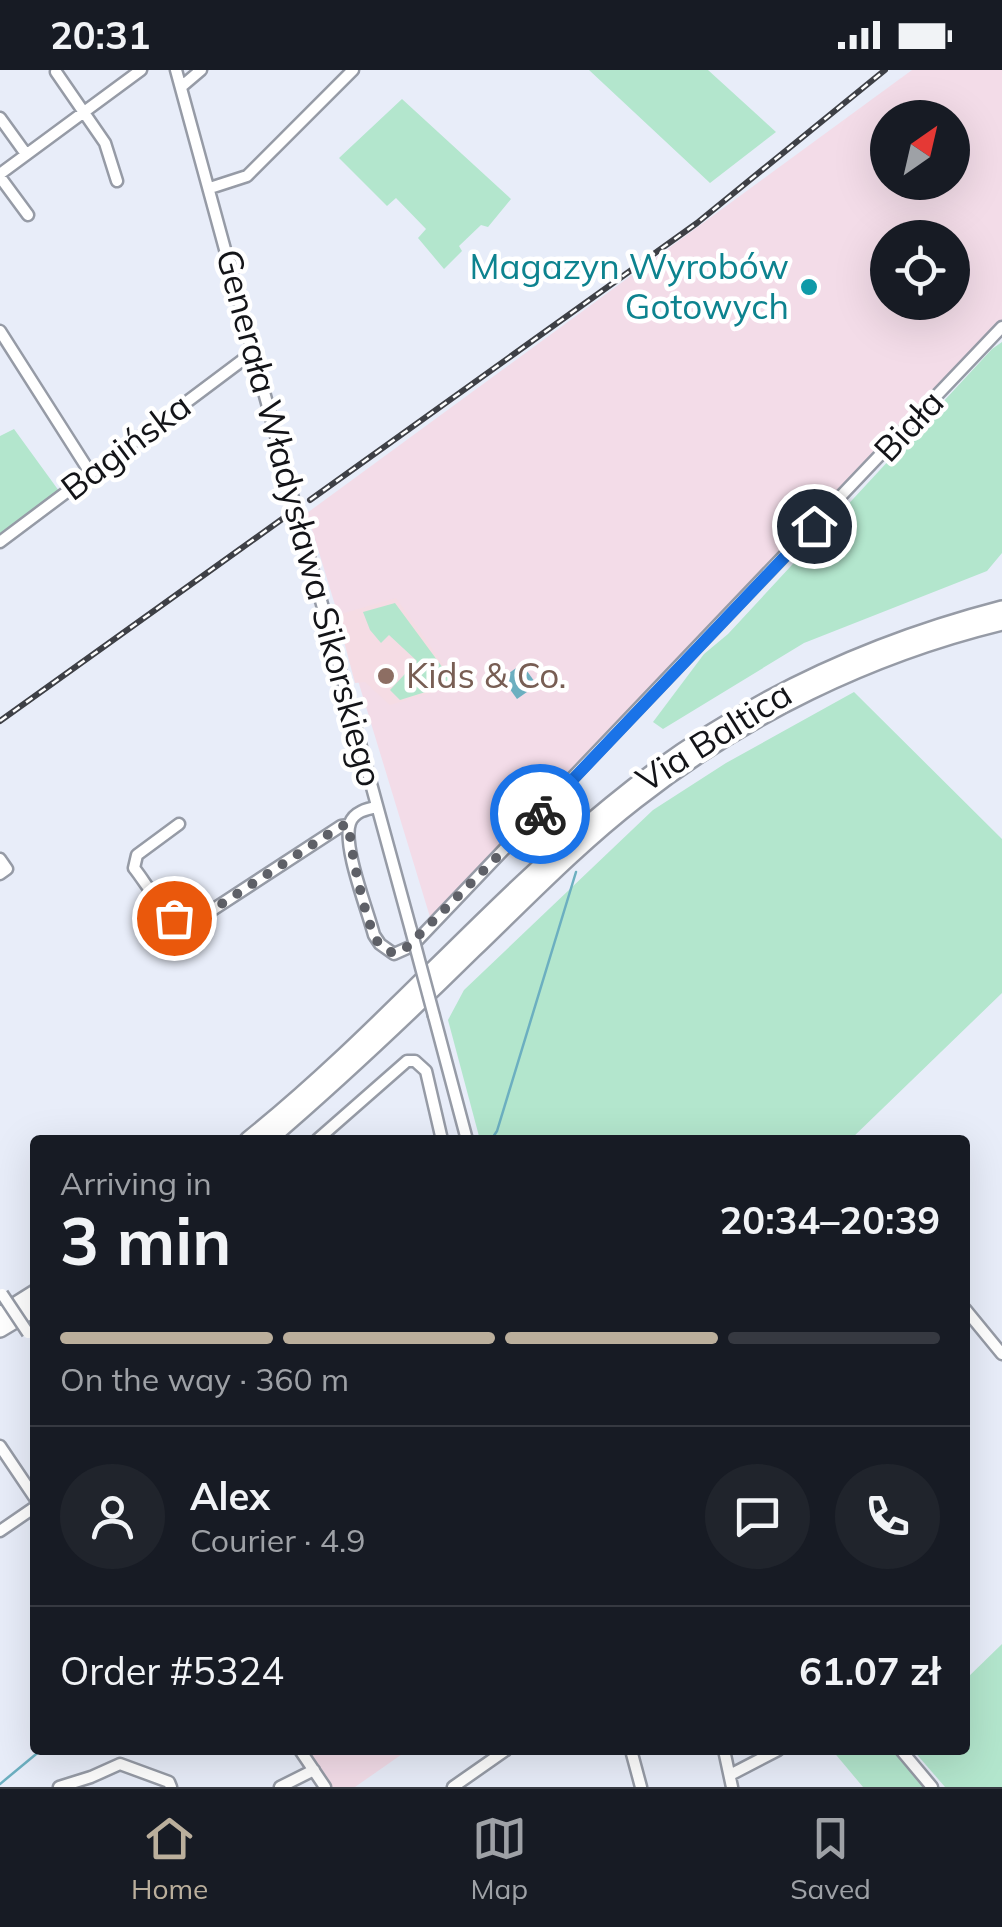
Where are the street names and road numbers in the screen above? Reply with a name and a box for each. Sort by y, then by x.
street label: Generała Władysława Sikorskiego [207,244,393,791]
street label: Biała [864,380,952,470]
street label: Bagińska [52,383,199,509]
street label: Via Baltica [628,671,799,801]

